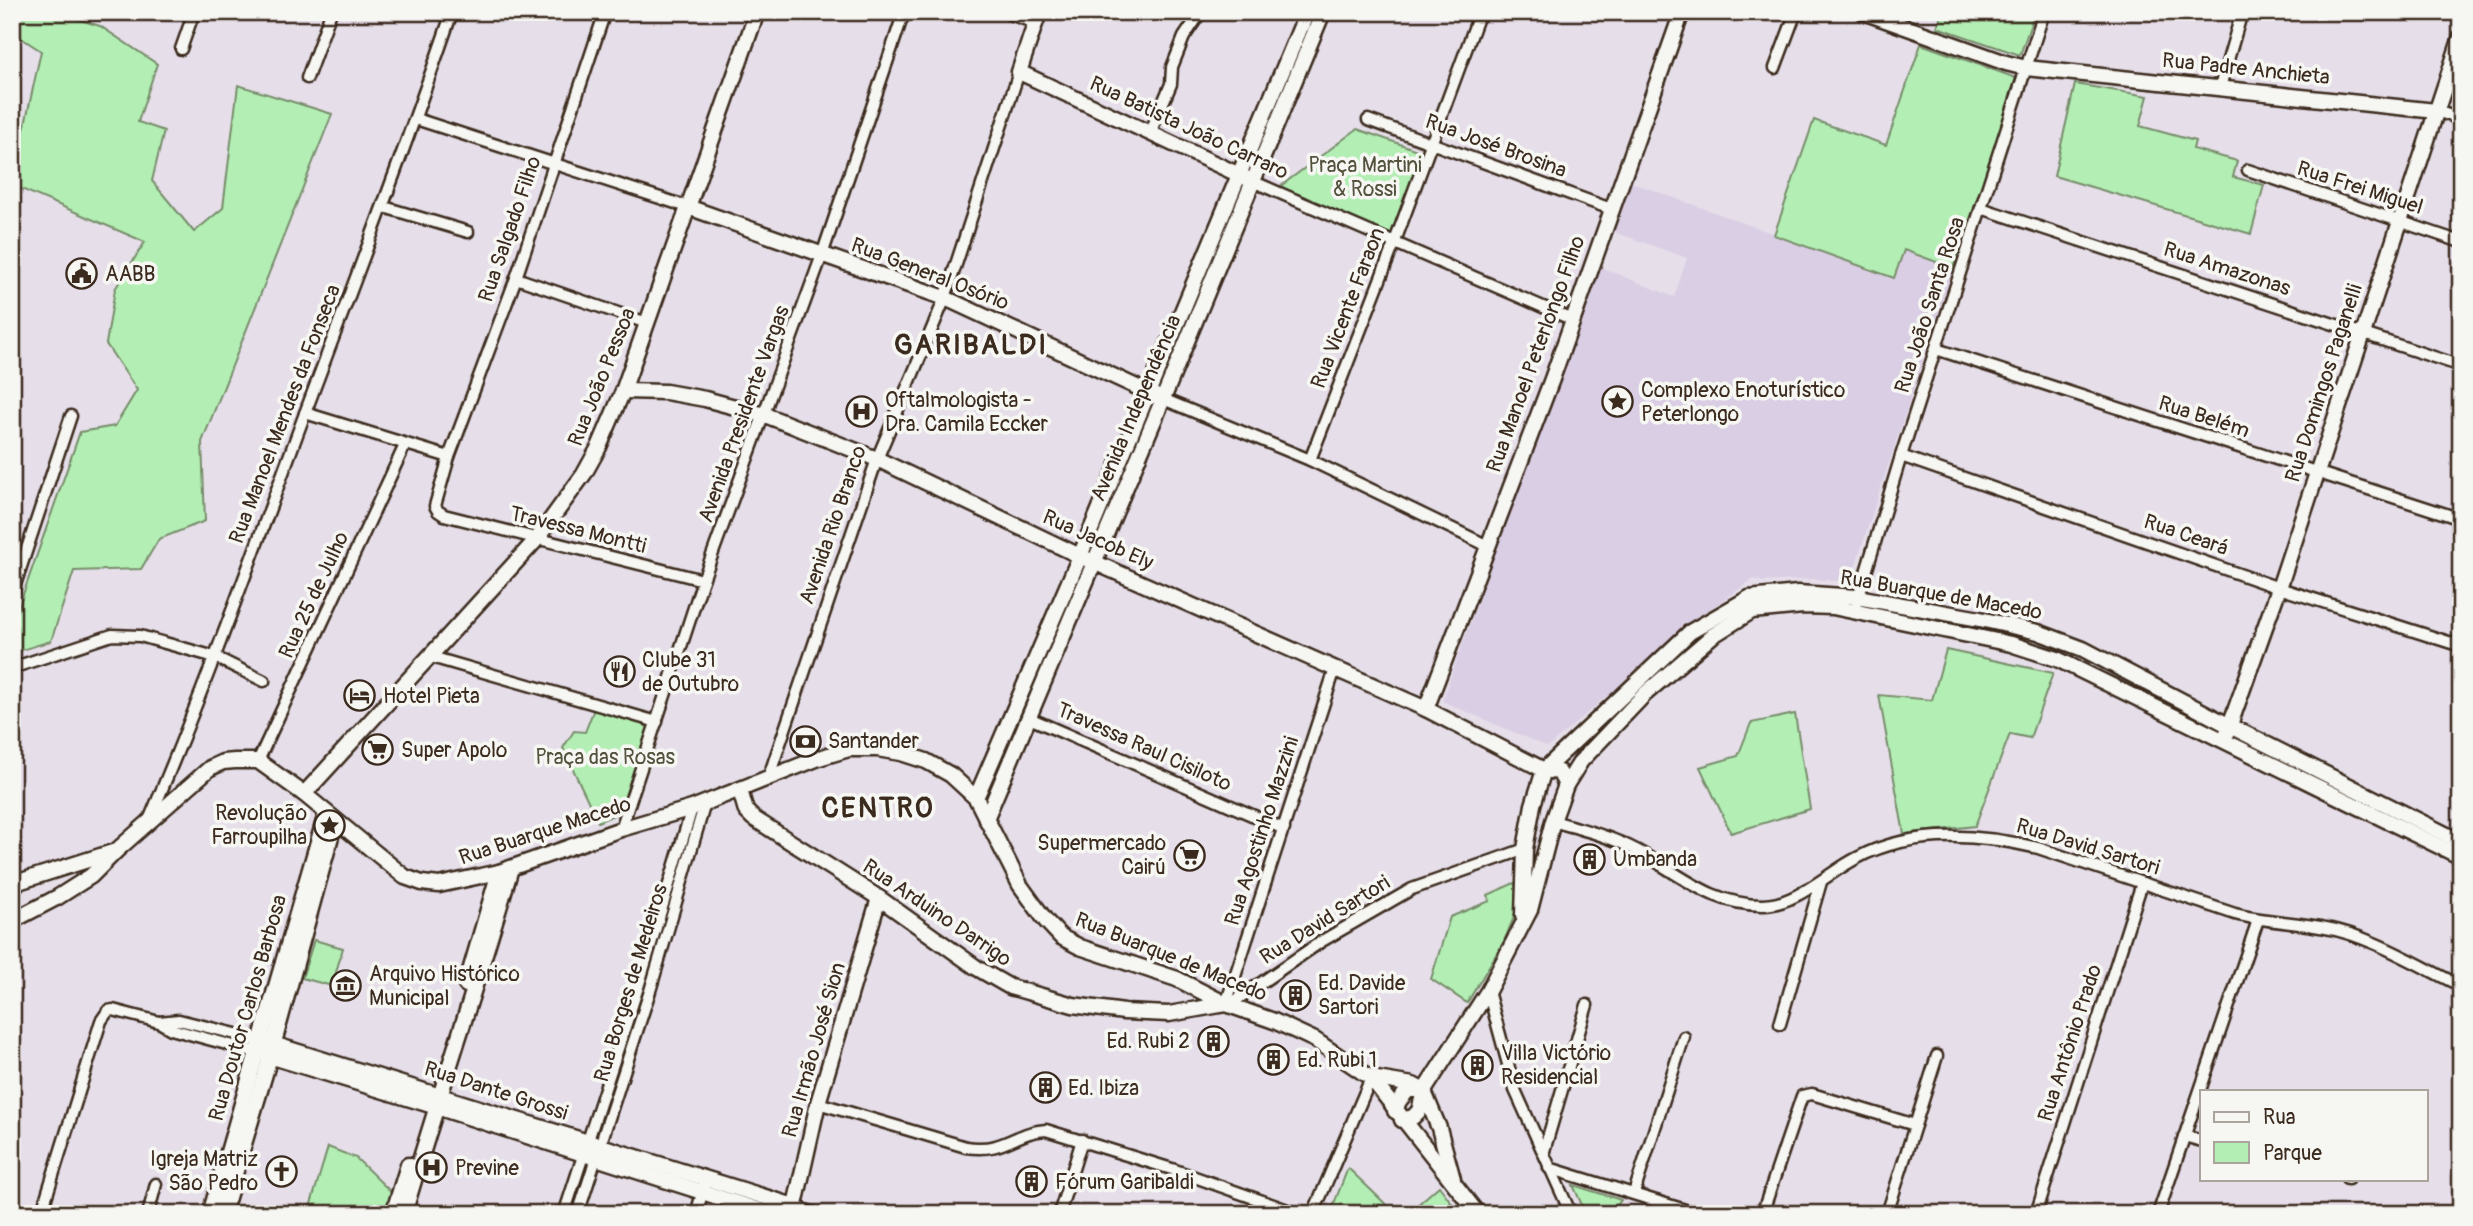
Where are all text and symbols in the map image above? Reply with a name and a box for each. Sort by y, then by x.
street label: Rua Padre Anchieta [2161,47,2331,91]
street label: Rua Batista João Carraro [1085,70,1293,186]
street label: Rua José Brosina [1422,108,1570,184]
street label: Rua Salgado Filho [472,152,548,306]
park label: Praça Martini & Rossi [1308,152,1422,203]
street label: Rua Frei Miguel [2294,155,2426,221]
street label: Rua João Santa Rosa [1889,214,1971,396]
street label: Rua Vicente Faraon [1305,224,1391,392]
street label: Rua General Osório [847,232,1013,316]
street label: Rua Manoel Peterlongo Filho [1481,232,1591,476]
street label: Rua Amazonas [2160,236,2294,302]
public building icon: AABB [65,257,99,291]
place label: AABB [105,261,155,288]
street label: Rua Domingos Paganelli [2279,280,2369,486]
street label: Rua Manoel Mendes da Fonseca [223,281,347,547]
street label: Avenida Presidente Vargas [692,301,796,526]
street label: Rua João Pessoa [562,304,642,450]
street label: Avenida Independência [1085,311,1187,505]
district label: GARIBALDI [894,328,1048,363]
place label: Complexo Enoturístico Peterlongo [1641,377,1845,428]
place icon: Complexo Enoturístico Peterlongo [1601,385,1635,419]
place label: Oftalmologista - Dra. Camila Eccker [885,387,1048,438]
street label: Rua Belém [2155,390,2253,444]
hospital icon: Oftalmologista - Dra. Camila Eccker [845,395,879,429]
street label: Avenida Rio Branco [793,442,873,608]
street label: Travessa Montti [507,500,649,560]
street label: Rua Jacob Ely [1038,504,1158,576]
street label: Rua Ceará [2140,508,2232,562]
street label: Rua 25 de Julho [273,527,355,663]
street label: Rua Buarque de Macedo [1838,564,2044,626]
place label: Clube 31 de Outubro [642,647,739,698]
restaurant icon: Clube 31 de Outubro [602,655,636,689]
hotel icon: Hotel Pieta [343,679,377,713]
place label: Hotel Pieta [383,683,480,710]
street label: Travessa Raul Cisiloto [1052,696,1236,798]
bank icon: Santander [788,724,822,758]
place label: Santander [828,728,919,755]
supermarket icon: Super Apolo [361,733,395,767]
street label: Rua Agostinho Mazzini [1219,733,1305,929]
place label: Super Apolo [401,737,507,764]
park label: Praça das Rosas [535,744,675,771]
street label: Rua Buarque Macedo [456,790,634,872]
district label: CENTRO [822,791,934,826]
place label: Revolução Farroupilha [211,800,307,851]
place icon: Revolução Farroupilha [313,808,347,842]
street label: Rua David Sartori [2013,812,2163,882]
place label: Supermercado Cairú [1037,830,1166,881]
supermarket icon: Supermercado Cairú [1172,838,1206,872]
building icon: Umbanda [1573,842,1607,876]
place label: Umbanda [1613,846,1697,873]
street label: Rua Arduino Darrigo [857,853,1017,973]
street label: Rua David Sartori [1255,869,1395,971]
street label: Rua Borges de Medeiros [588,880,674,1085]
street label: Rua Doutor Carlos Barbosa [203,892,293,1124]
street label: Rua Buarque de Macedo [1071,906,1271,1008]
street label: Rua Irmão José Sion [776,959,852,1141]
place label: Arquivo Histórico Municipal [369,961,520,1012]
street label: Rua Antônio Prado [2032,961,2108,1125]
museum icon: Arquivo Histórico Municipal [329,969,363,1003]
place label: Ed. Davide Sartori [1318,970,1406,1021]
building icon: Ed. Davide Sartori [1278,978,1312,1012]
building icon: Ed. Rubi 2 [1196,1024,1230,1058]
place label: Ed. Rubi 2 [1107,1028,1190,1055]
place label: Villa Victório Residencial [1501,1040,1611,1091]
building icon: Ed. Rubi 1 [1257,1043,1291,1077]
place label: Ed. Rubi 1 [1297,1047,1377,1074]
building icon: Villa Victório Residencial [1461,1048,1495,1082]
street label: Rua Dante Grossi [421,1055,571,1127]
building icon: Ed. Ibiza [1028,1071,1062,1105]
place label: Ed. Ibiza [1068,1075,1139,1102]
legend [2200,1090,2428,1180]
text: Rua [2263,1104,2296,1131]
text: Parque [2263,1140,2322,1167]
place label: Igreja Matriz São Pedro [150,1146,258,1197]
hospital icon: Previne [415,1151,449,1185]
church icon: Igreja Matriz São Pedro [264,1154,298,1188]
place label: Previne [455,1155,519,1182]
building icon: Fórum Garibaldi [1015,1165,1049,1199]
place label: Fórum Garibaldi [1055,1169,1194,1196]

